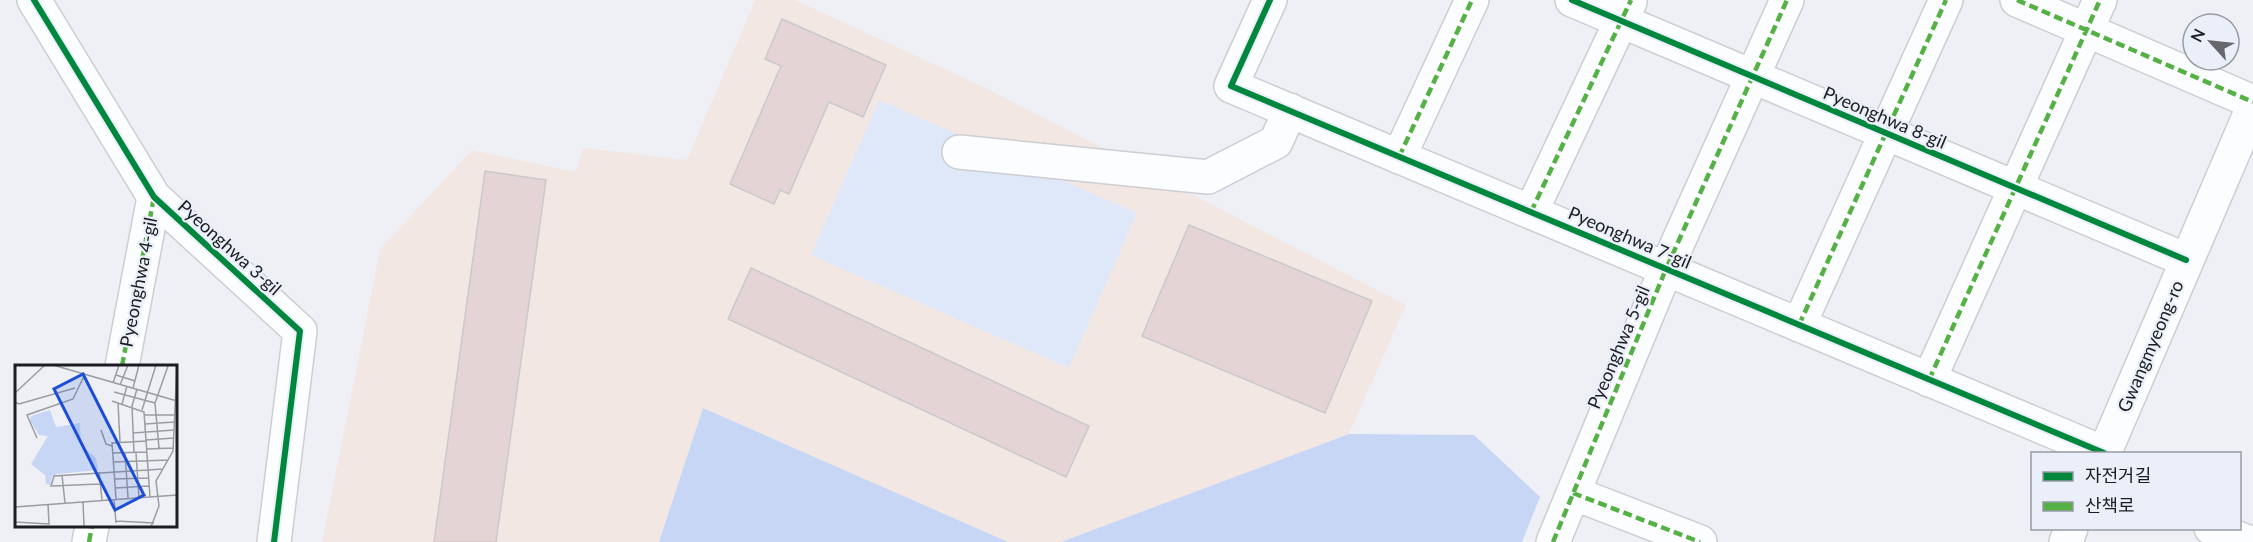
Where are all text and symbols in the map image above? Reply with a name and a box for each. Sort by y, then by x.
north arrow [2181,12,2241,72]
text: N [2186,25,2208,45]
street label: Pyeonghwa 8-gil [1820,81,1950,153]
street label: Pyeonghwa 3-gil [174,195,286,299]
street label: Pyeonghwa 7-gil [1565,201,1695,273]
street label: Pyeonghwa 4-gil [115,215,161,349]
street label: Gwangmyeong-ro [2112,277,2188,415]
street label: Pyeonghwa 5-gil [1582,282,1654,412]
inset map [15,365,177,527]
legend [2031,452,2241,530]
text: 자전거길 [2085,464,2151,486]
text: 산책로 [2085,494,2135,516]

